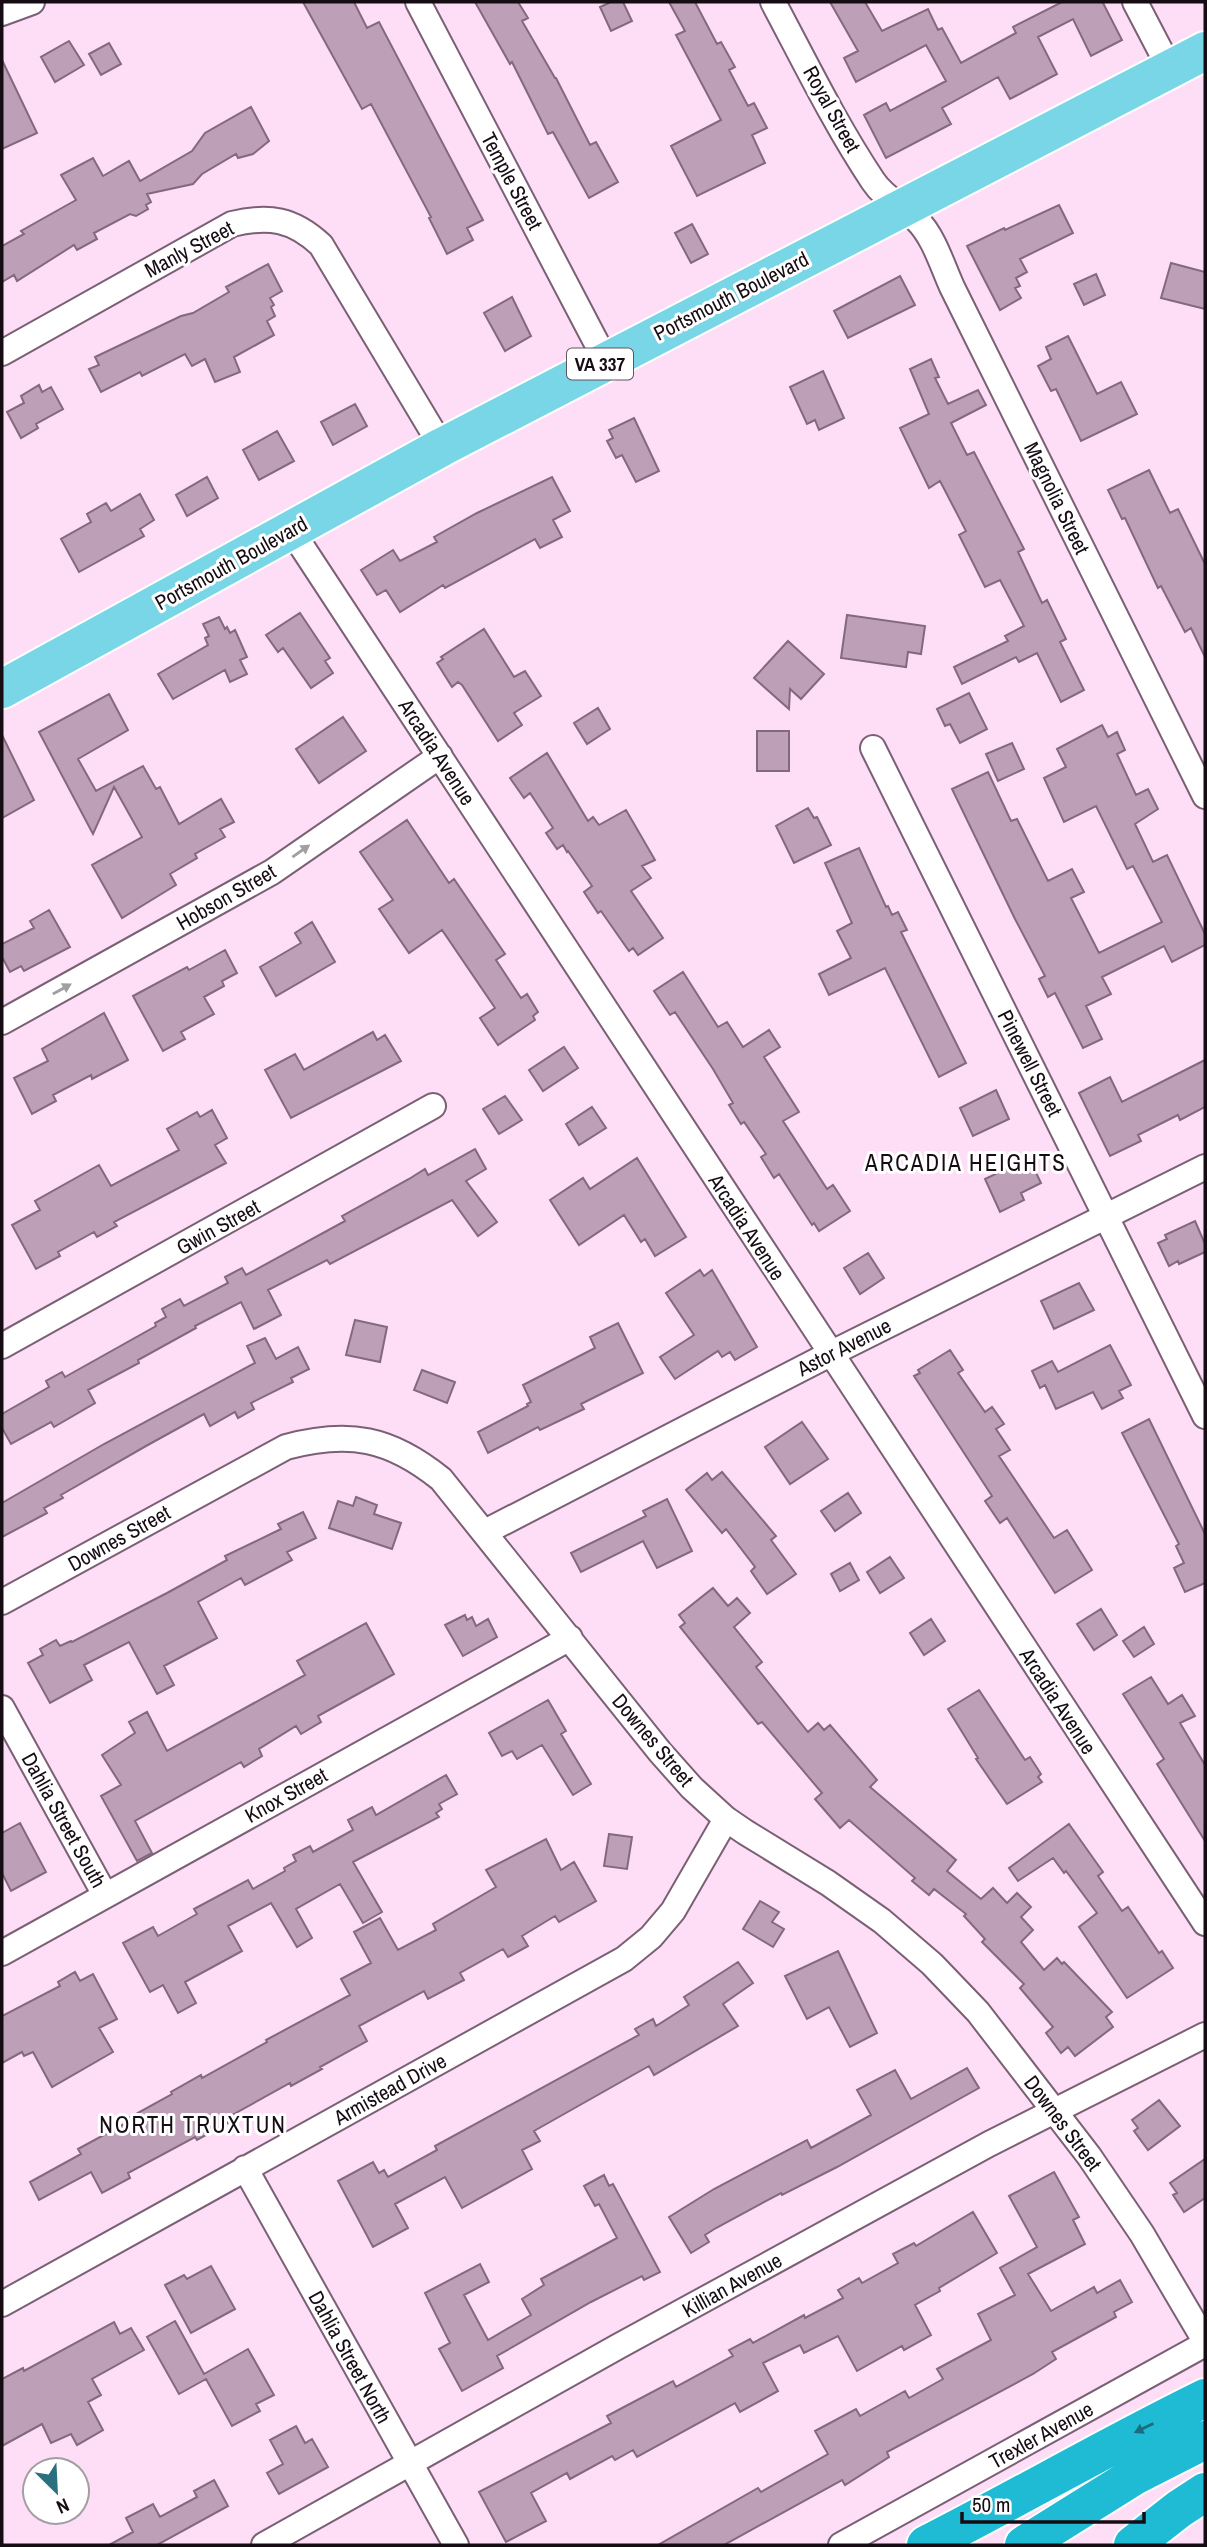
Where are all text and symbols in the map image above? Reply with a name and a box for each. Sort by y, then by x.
street label: Royal Street [796,61,868,158]
street label: Temple Street [474,127,550,235]
street label: Manly Street [140,213,239,284]
street label: Portsmouth Boulevard [649,244,813,348]
road number: VA 337 [567,348,633,380]
street label: Magnolia Street [1017,437,1097,559]
street label: Portsmouth Boulevard [149,509,313,617]
street label: Arcadia Avenue [391,692,482,811]
one-way arrow [291,845,311,858]
street label: Hobson Street [171,857,281,937]
one-way arrow [52,983,71,995]
street label: Pinewell Street [991,1005,1069,1121]
district label: ARCADIA HEIGHTS [864,1147,1067,1178]
street label: Arcadia Avenue [701,1167,792,1286]
street label: Gwin Street [171,1192,265,1262]
street label: Astor Avenue [791,1311,896,1384]
street label: Downes Street [63,1498,176,1578]
street label: Arcadia Avenue [1012,1641,1103,1760]
street label: Downes Street [606,1687,701,1793]
street label: Dahlia Street South [15,1747,113,1893]
street label: Knox Street [240,1760,333,1829]
street label: Armistead Drive [328,2046,451,2132]
street label: Downes Street [1017,2069,1109,2177]
district label: NORTH TRUXTUN [99,2109,287,2140]
street label: Killian Avenue [677,2246,787,2324]
street label: Dahlia Street North [302,2286,398,2428]
street label: Trexler Avenue [984,2394,1098,2476]
one-way arrow [1134,2422,1154,2433]
north arrow [21,2456,91,2526]
scale bar [962,2480,1144,2524]
text: 50 m [972,2490,1010,2519]
text: N [52,2492,73,2521]

